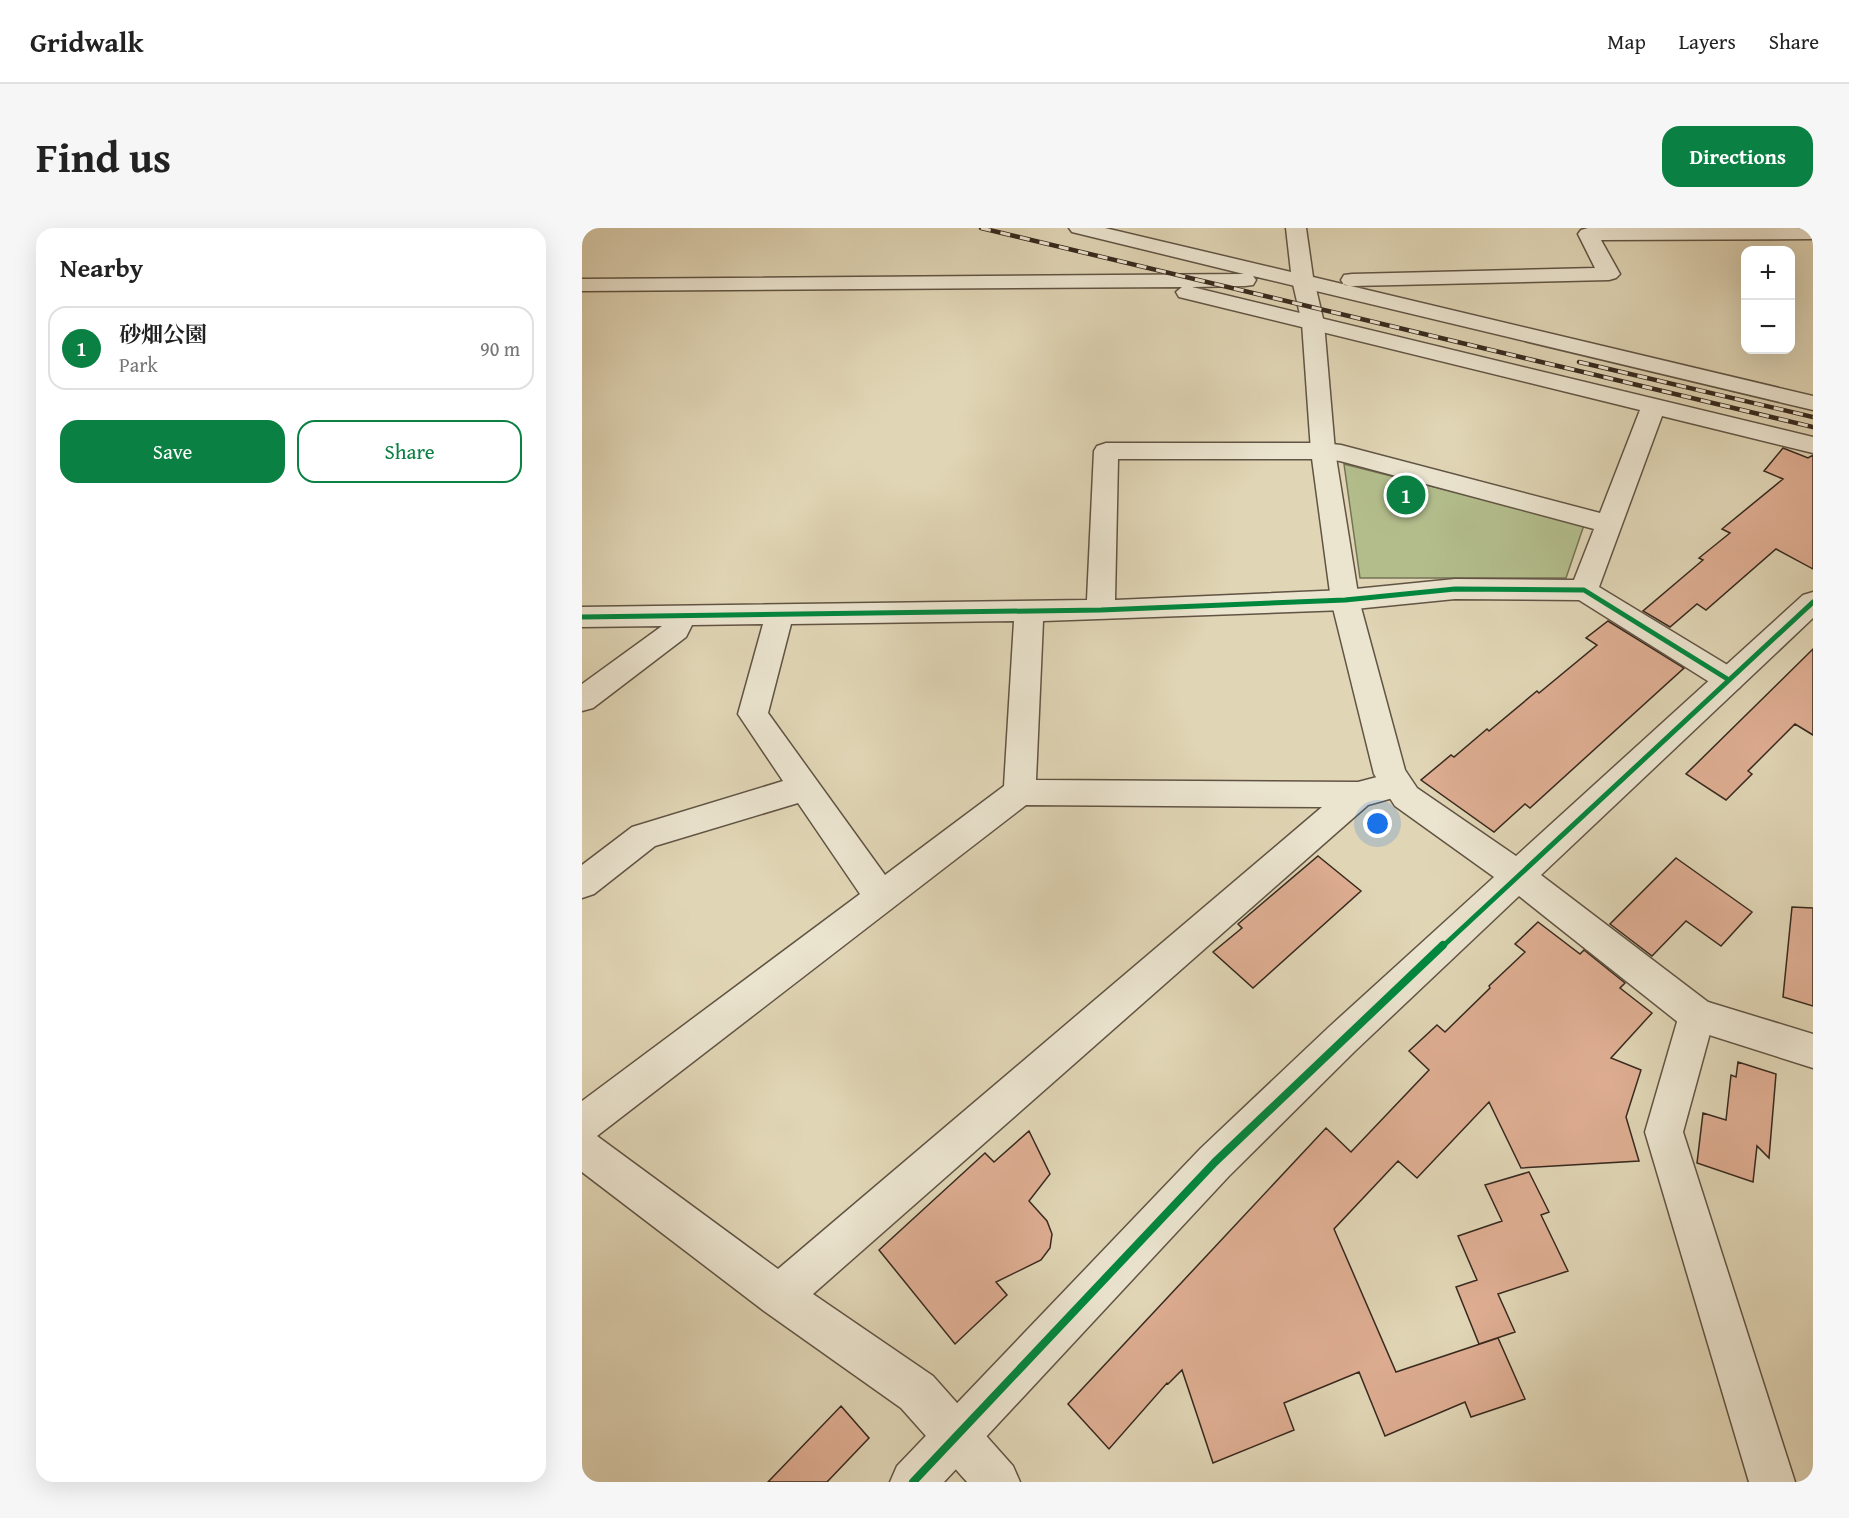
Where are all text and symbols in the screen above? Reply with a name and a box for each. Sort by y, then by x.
text: Gridwalk [30,21,143,62]
text: Map [1607,26,1646,57]
text: Layers [1679,26,1736,57]
text: Share [1769,26,1819,57]
text: Find us [36,126,171,187]
button: Directions [1662,126,1813,187]
map controls [1741,246,1795,354]
button: + [1741,246,1795,300]
text: Nearby [60,248,143,287]
button: − [1741,300,1795,354]
text: 砂畑公園 [119,318,207,350]
text: 1 [76,334,87,363]
text: 90 m [480,334,520,363]
text: Park [119,350,158,379]
button: Save [60,420,285,483]
button: Share [297,420,522,483]
pin: 1 [1386,472,1426,518]
your location [1363,809,1392,838]

